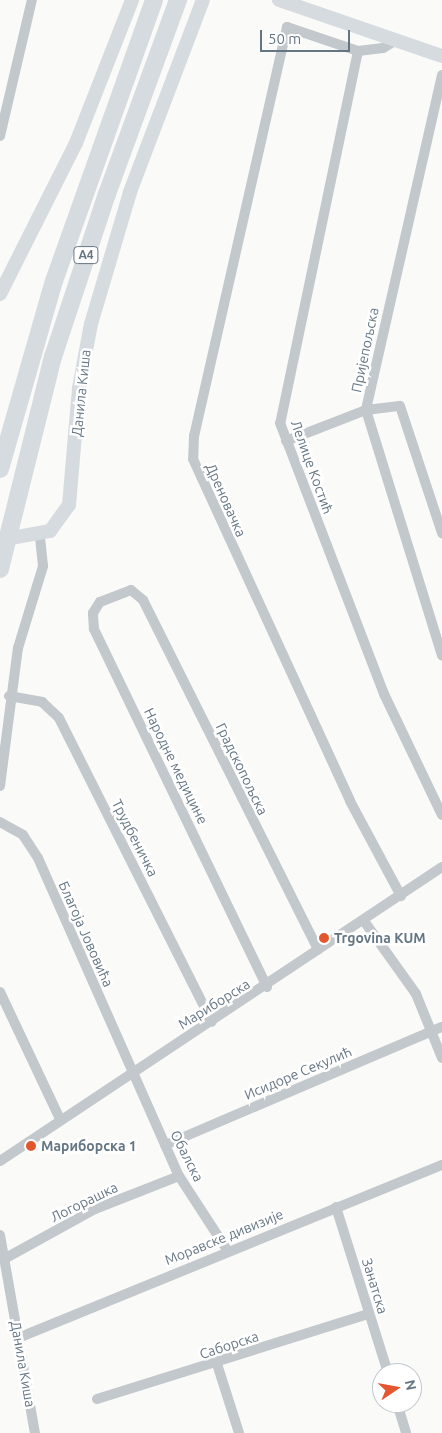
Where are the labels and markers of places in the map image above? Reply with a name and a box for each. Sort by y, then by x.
place label: Trgovina KUM [334,930,426,946]
marker: Trgovina KUM [318,932,330,944]
place label: Мариборска 1 [41,1138,137,1154]
marker: Мариборска 1 [25,1140,37,1152]

